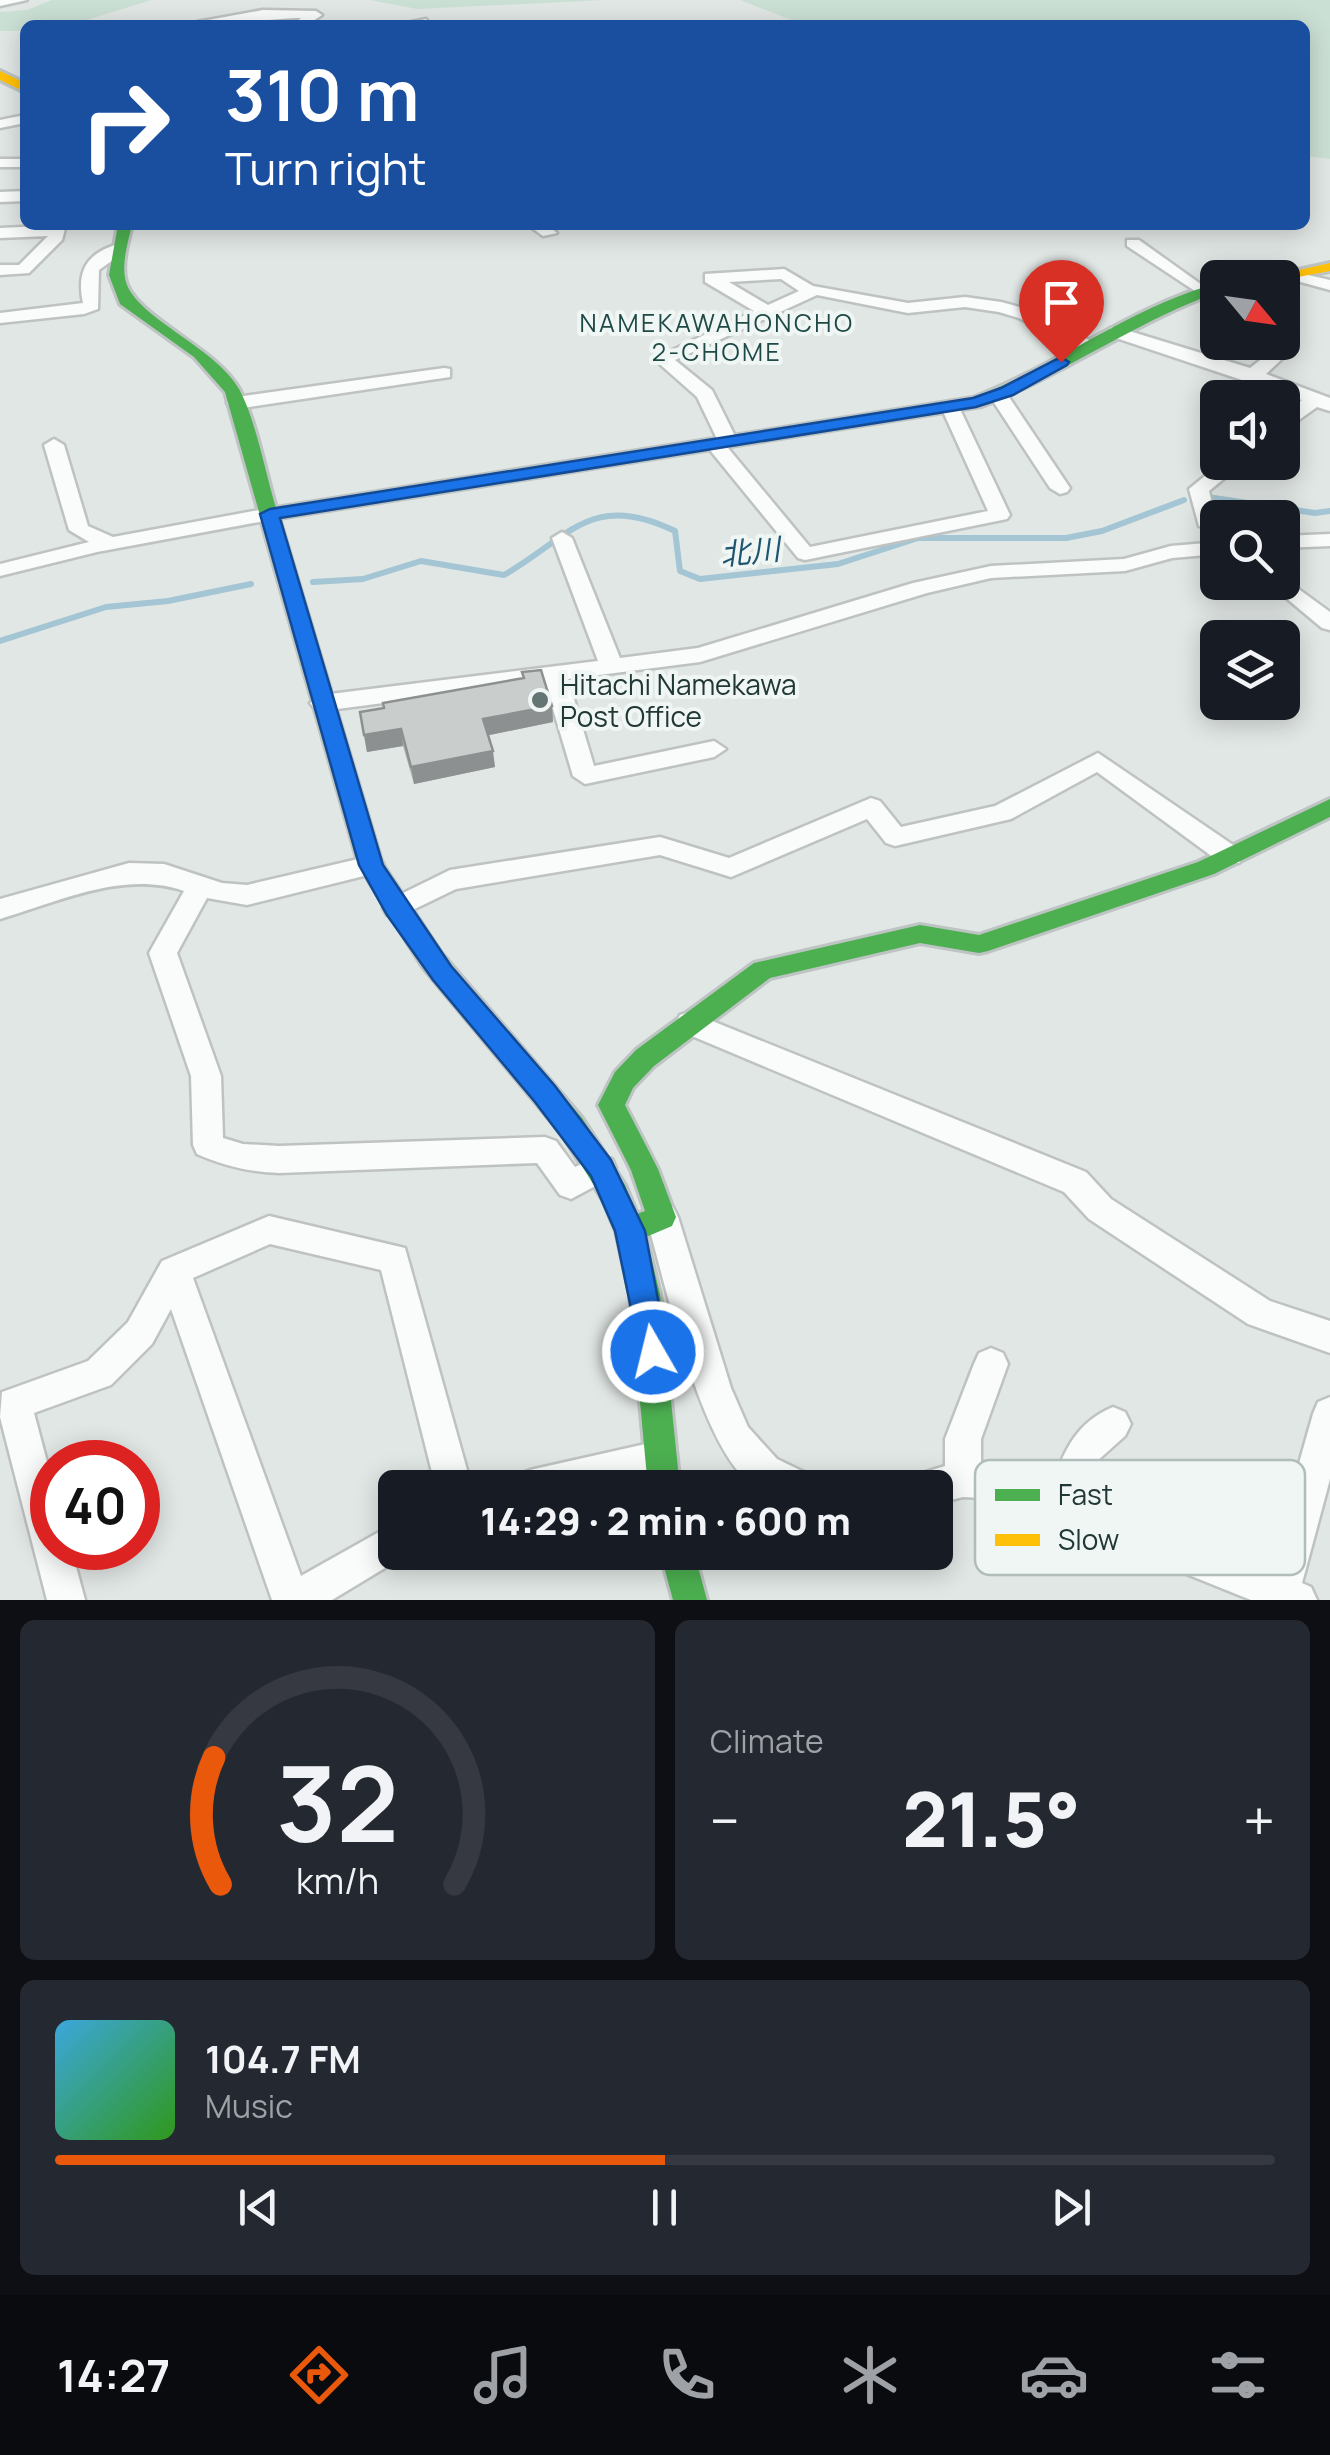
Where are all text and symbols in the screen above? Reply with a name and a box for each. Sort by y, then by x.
text: 310 m [225,46,419,142]
icon: right [60,60,190,190]
text: Turn right [225,137,426,199]
pin [1019,260,1104,363]
north arrow [1200,260,1300,360]
map controls [1200,260,1300,720]
icon: arrive [1034,275,1089,330]
district label: NAMEKAWAHONCHO 2-CHOME [579,305,855,369]
button: sound [1200,380,1300,480]
button: search [1200,500,1300,600]
water label: 北川 [718,527,785,575]
button: layers [1200,620,1300,720]
place label: Hitachi Namekawa Post Office [560,665,797,735]
marker: Hitachi Namekawa Post Office [529,689,551,711]
position arrow [601,1300,705,1404]
speed limit sign: 40 [30,1440,160,1570]
legend [975,1460,1305,1575]
text: Fast [1058,1475,1113,1513]
text: 14:29 · 2 min · 600 m [480,1494,851,1546]
text: Slow [1058,1520,1119,1558]
text: Climate [710,1719,824,1763]
text: 32 [276,1731,399,1873]
text: 21.5° [902,1767,1081,1870]
text: − [710,1782,740,1858]
text: + [1243,1782,1275,1858]
text: km/h [296,1856,379,1905]
text: 104.7 FM [205,2032,361,2084]
text: Music [205,2084,293,2128]
icon: previous [231,2180,286,2235]
icon: pause [637,2180,692,2235]
icon: next [1044,2180,1099,2235]
icon: directions [284,2340,354,2410]
icon: music [468,2340,538,2410]
icon: phone [652,2340,722,2410]
icon: climate [835,2340,905,2410]
icon: car [1019,2340,1089,2410]
icon: filters [1203,2340,1273,2410]
text: 14:27 [57,2344,170,2406]

